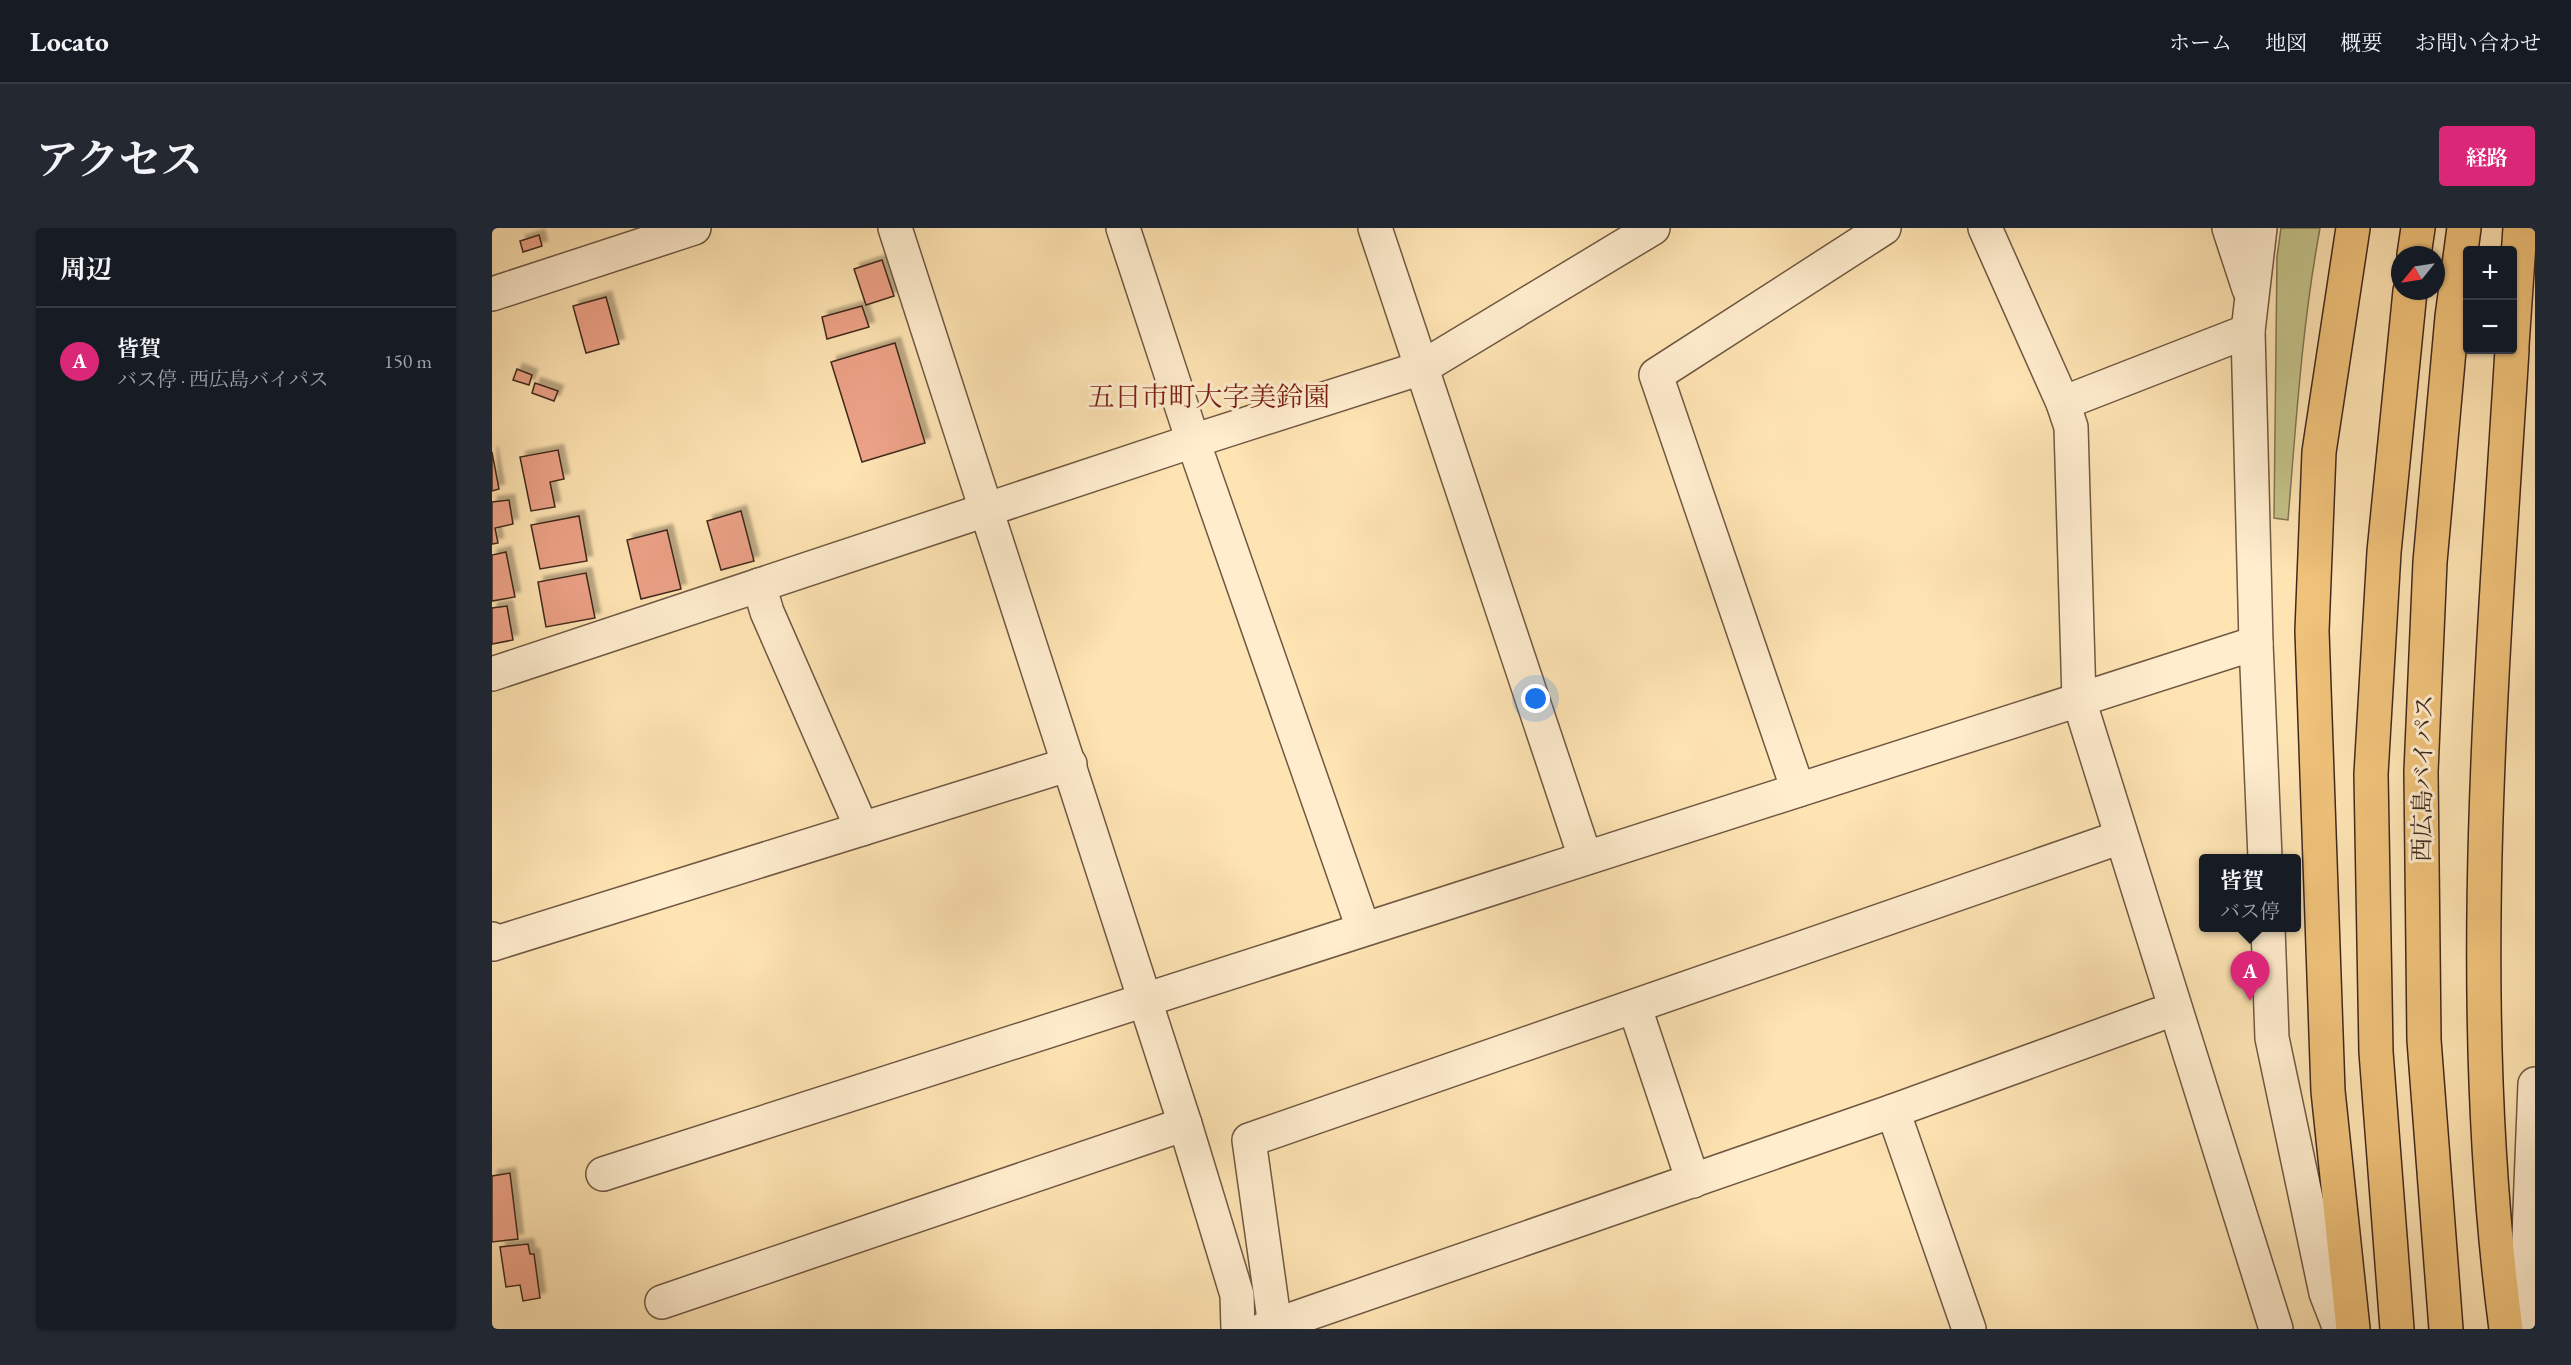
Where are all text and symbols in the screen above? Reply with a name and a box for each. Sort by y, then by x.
text: Locato [30,23,109,59]
text: ホーム [2169,29,2232,56]
text: 地図 [2265,29,2307,56]
text: 概要 [2340,29,2382,56]
text: お問い合わせ [2415,29,2541,56]
button: 経路 [2439,126,2535,186]
text: アクセス [36,132,203,187]
north arrow [2391,246,2445,300]
map controls [2463,246,2517,354]
button: + [2463,246,2517,300]
text: 周辺 [60,252,112,286]
button: − [2463,300,2517,354]
text: 皆賀 [117,334,161,363]
text: A [72,348,87,374]
text: 150 m [384,348,432,374]
text: バス停 · 西広島バイパス [117,366,329,392]
district label: 五日市町大字美鈴園 [1088,379,1331,414]
your location [1521,684,1550,713]
street label: 西広島バイパス [2406,694,2439,862]
popup [2199,854,2301,932]
text: 皆賀 [2220,866,2264,895]
text: バス停 [2220,898,2280,924]
pin: A [2230,952,2270,1001]

